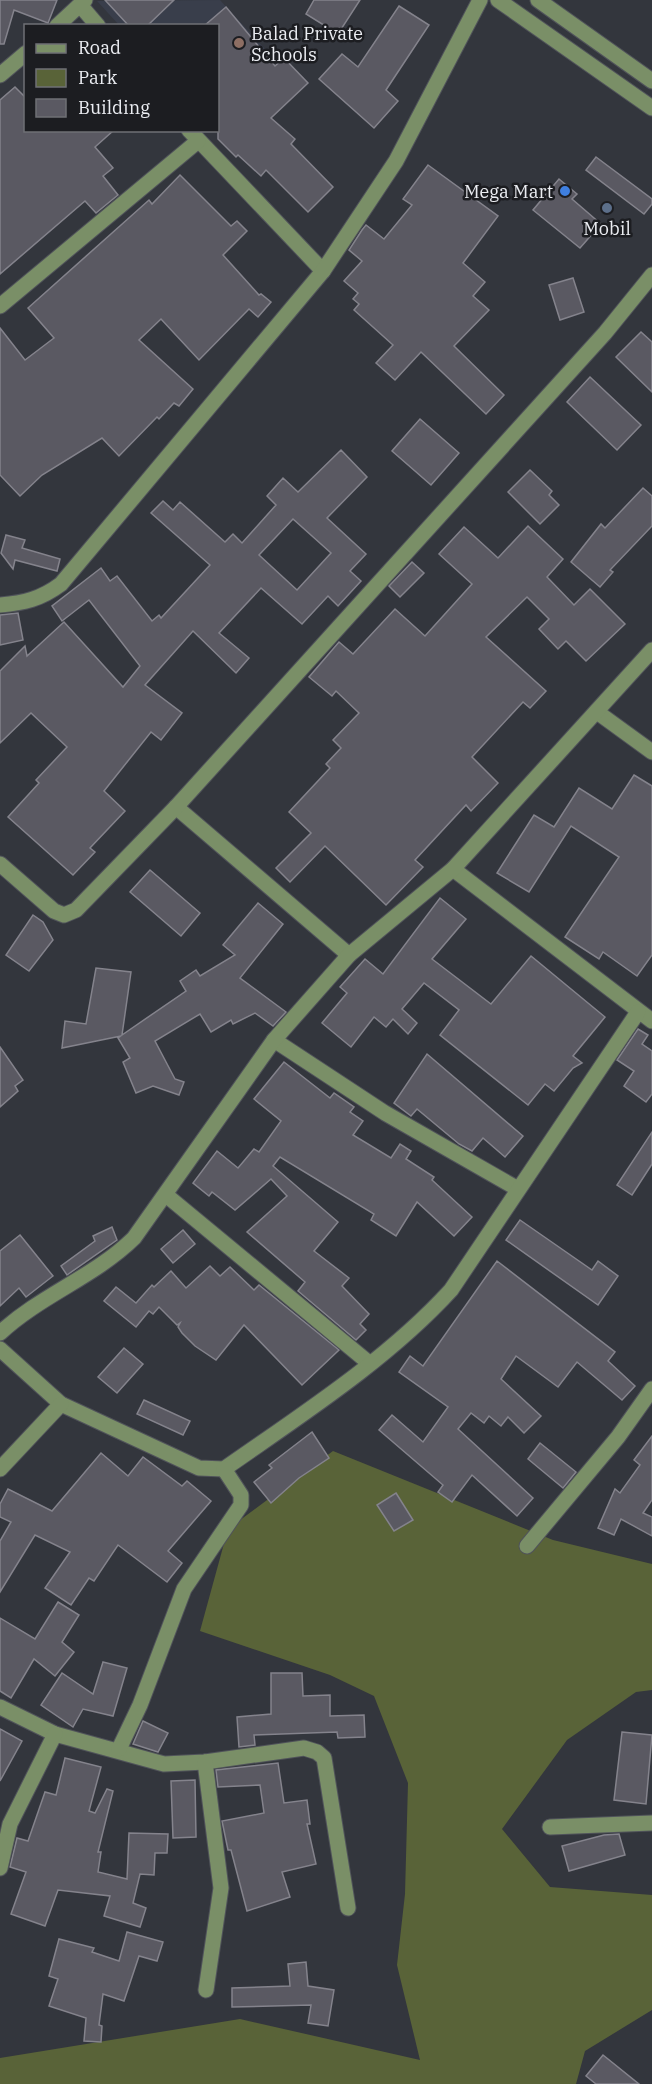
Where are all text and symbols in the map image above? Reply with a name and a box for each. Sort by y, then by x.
place label: Balad Private Schools [251,22,363,66]
legend [24,24,219,132]
text: Road [78,36,121,59]
marker: Balad Private Schools [232,36,246,50]
text: Park [78,66,118,89]
text: Building [78,96,150,119]
place label: Mega Mart [464,180,553,203]
marker: Mega Mart [558,184,572,198]
marker: Mobil [600,201,614,215]
place label: Mobil [583,217,631,240]

